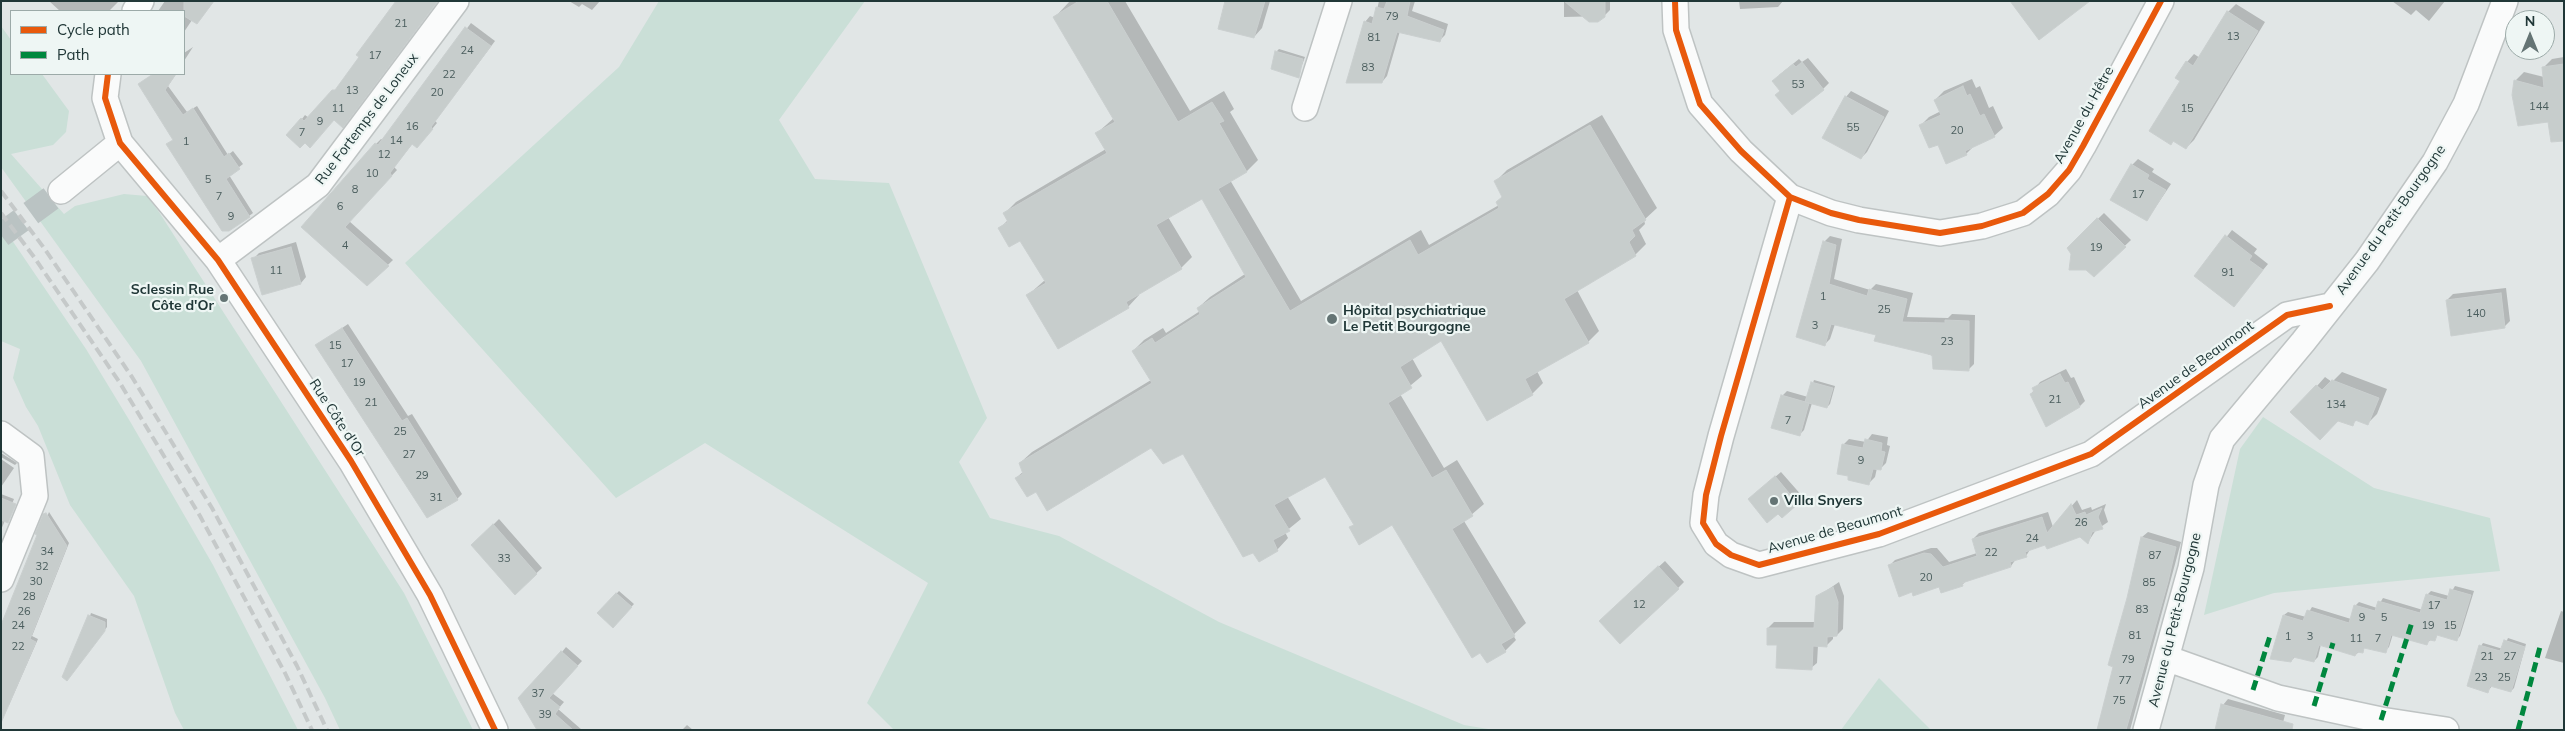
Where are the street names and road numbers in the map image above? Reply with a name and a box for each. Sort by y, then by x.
street label: Rue Fortemps de Loneux [312,50,422,188]
street label: Avenue du Hêtre [2050,64,2118,166]
street label: Avenue du Petit-Bourgogne [2333,142,2449,298]
street label: Avenue de Beaumont [2135,317,2257,413]
street label: Rue Côte d'Or [306,376,368,460]
street label: Avenue de Beaumont [1766,503,1904,557]
street label: Avenue du Petit-Bourgogne [2145,531,2205,709]

